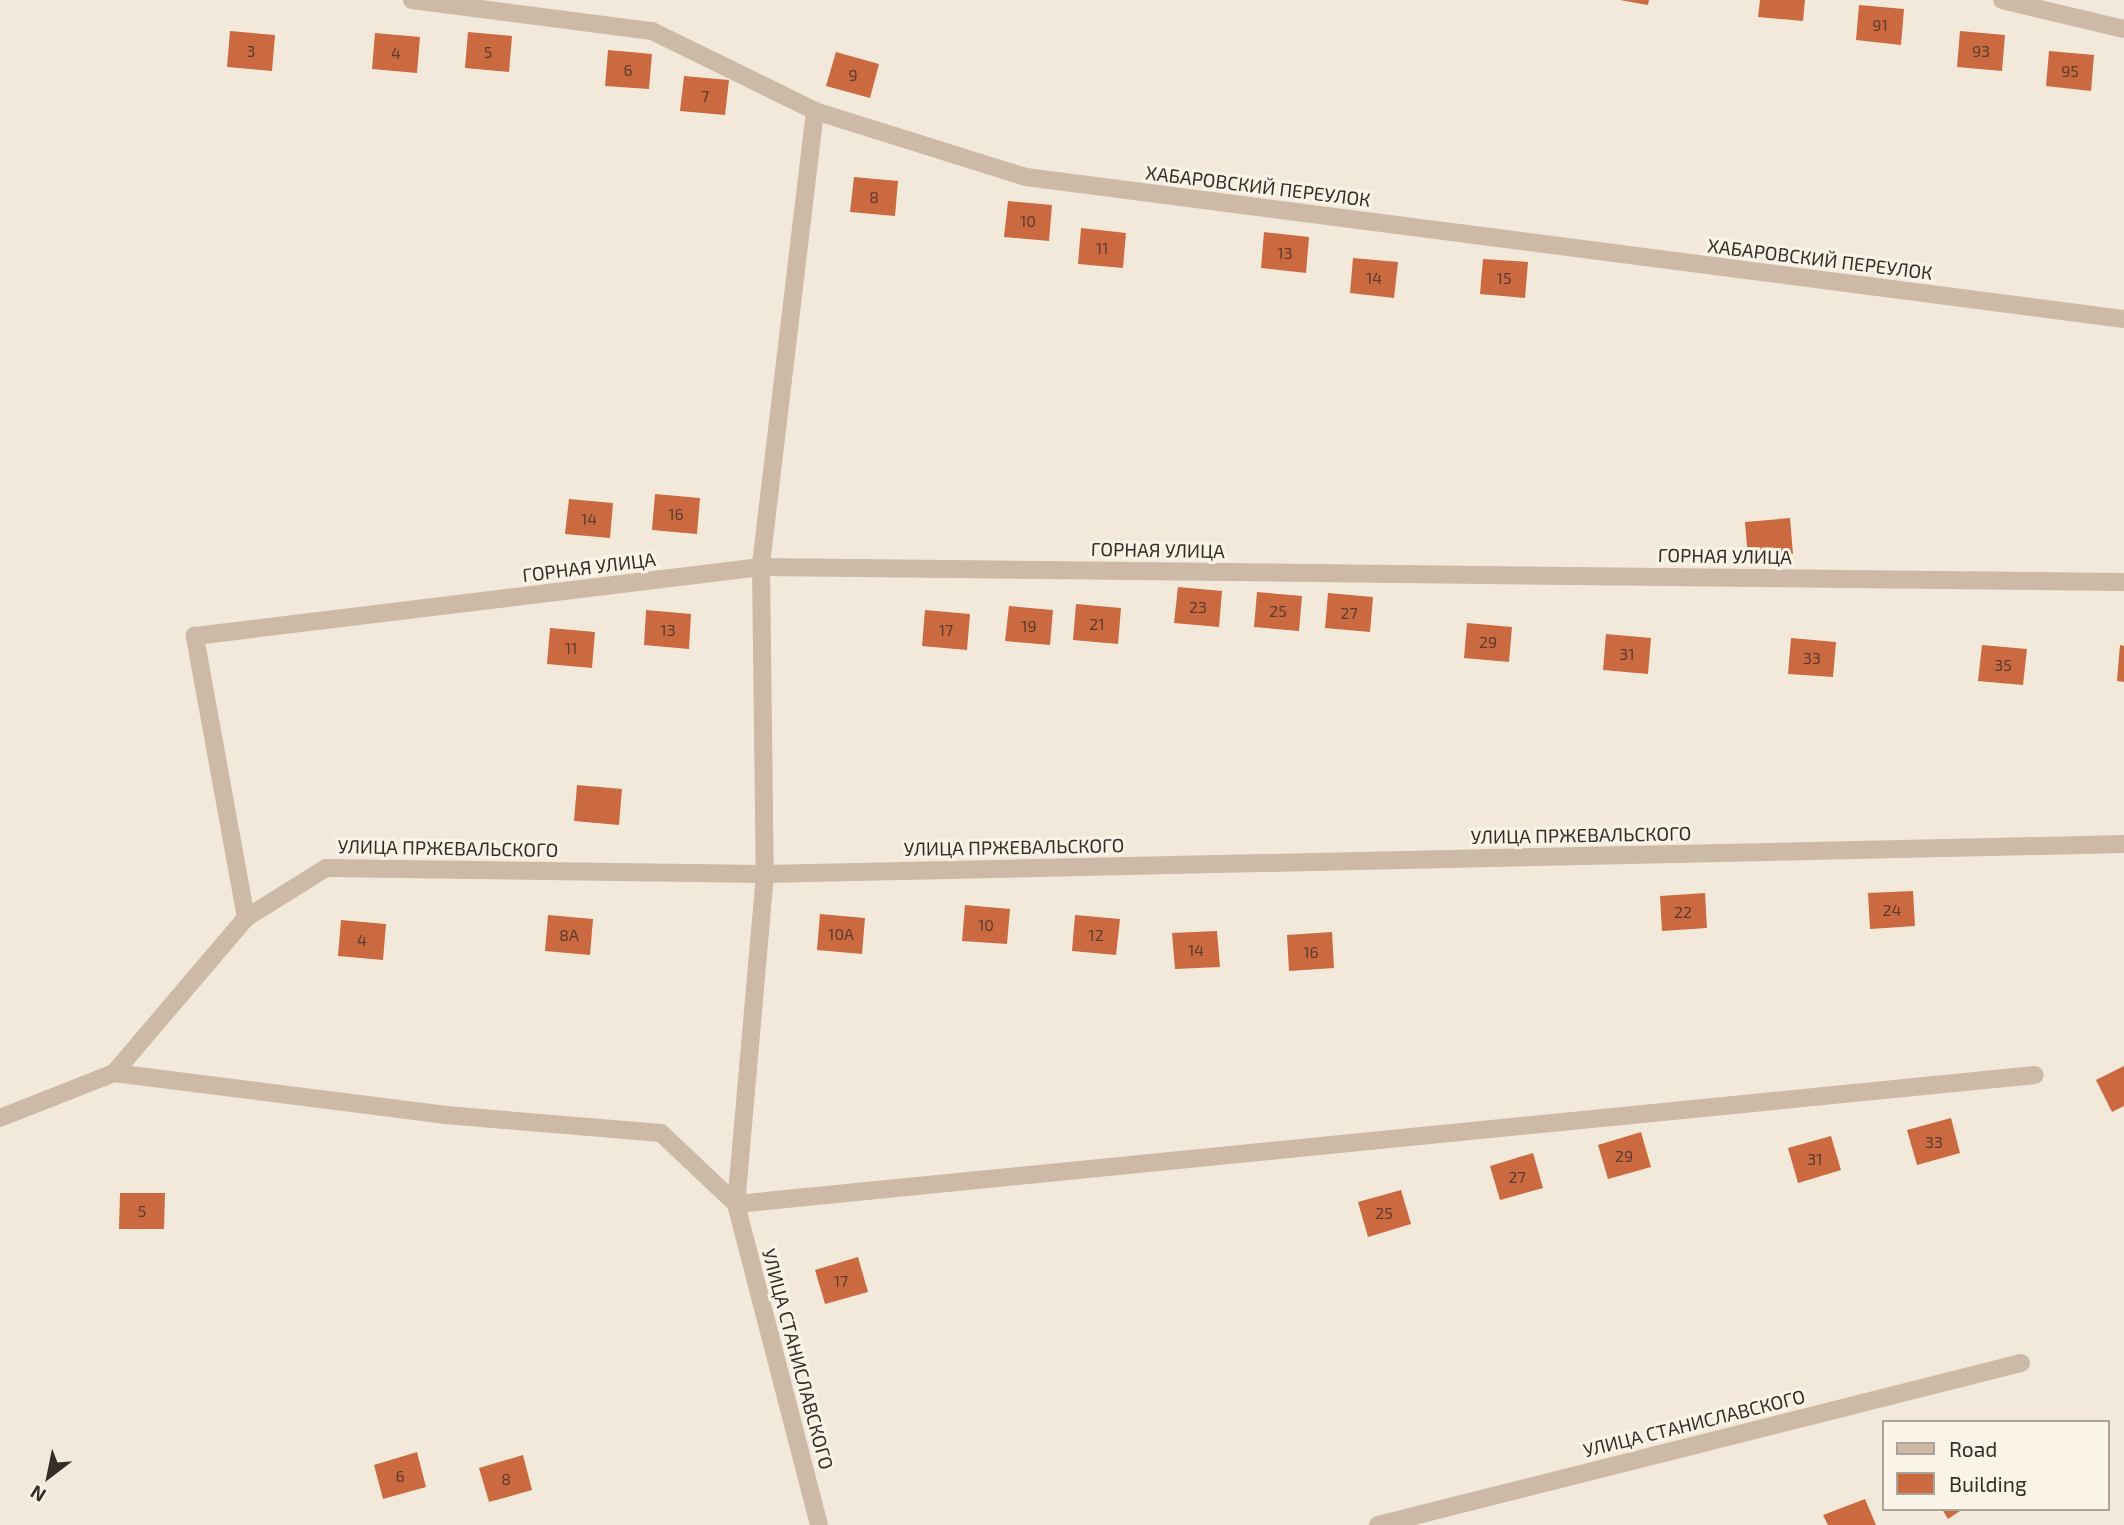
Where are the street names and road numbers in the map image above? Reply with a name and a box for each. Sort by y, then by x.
street label: ХАБАРОВСКИЙ ПЕРЕУЛОК [1144,161,1372,211]
street label: ХАБАРОВСКИЙ ПЕРЕУЛОК [1706,234,1934,284]
street label: ГОРНАЯ УЛИЦА [1091,537,1225,563]
street label: ГОРНАЯ УЛИЦА [1658,543,1792,569]
street label: ГОРНАЯ УЛИЦА [521,548,657,586]
street label: УЛИЦА ПРЖЕВАЛЬСКОГО [1471,822,1691,848]
street label: УЛИЦА ПРЖЕВАЛЬСКОГО [904,834,1124,860]
street label: УЛИЦА ПРЖЕВАЛЬСКОГО [338,835,558,861]
street label: УЛИЦА СТАНИСЛАВСКОГО [758,1246,838,1472]
street label: УЛИЦА СТАНИСЛАВСКОГО [1581,1384,1807,1462]

